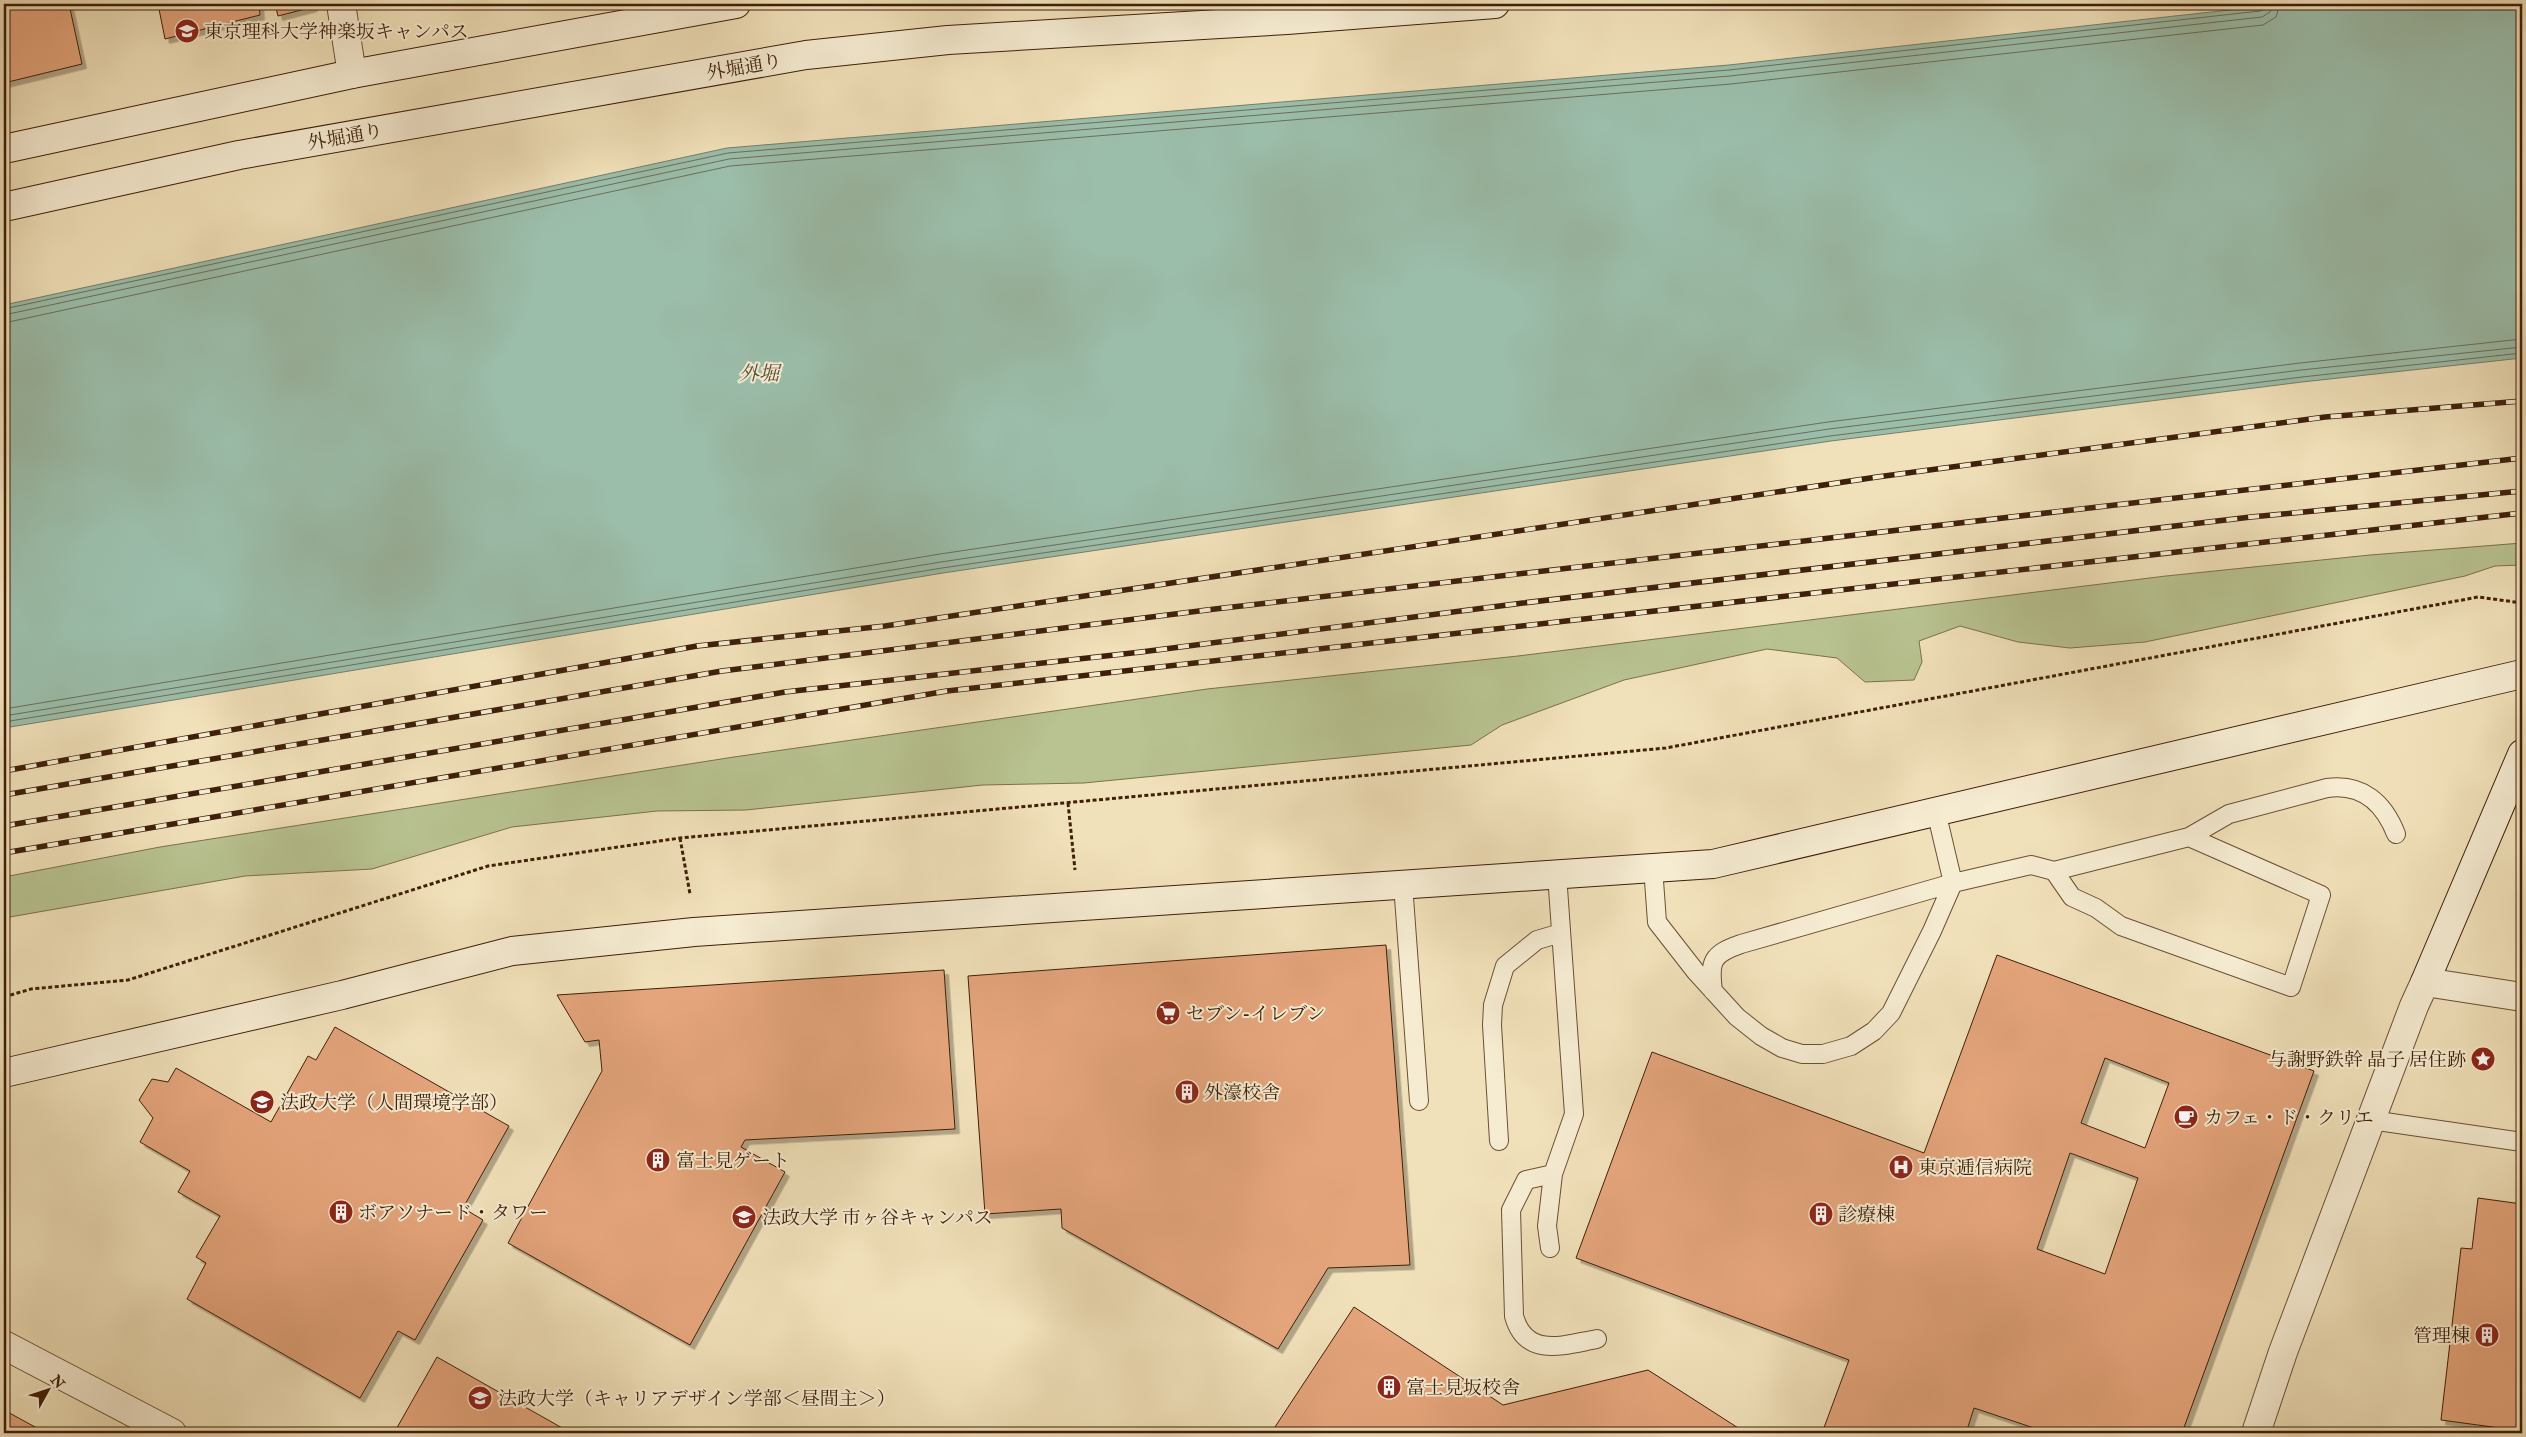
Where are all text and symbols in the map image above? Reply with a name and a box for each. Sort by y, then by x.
school or university icon: 東京理科大学神楽坂キャンパス [174,18,200,44]
place label: 東京理科大学神楽坂キャンパス [204,20,469,44]
street label: 外堀通り [705,49,784,85]
street label: 外堀通り [306,119,385,155]
water label: 外堀 [739,361,782,386]
supermarket icon: セブン-イレブン [1155,1000,1181,1026]
place label: セブン-イレブン [1186,1002,1326,1026]
place icon: 与謝野鉄幹 晶子 居住跡 [2470,1046,2496,1072]
place label: 与謝野鉄幹 晶子 居住跡 [2268,1048,2466,1072]
building icon: 外濠校舎 [1174,1079,1200,1105]
place label: 外濠校舎 [1204,1081,1280,1105]
school or university icon: 法政大学（人間環境学部） [249,1089,275,1115]
place label: 法政大学（人間環境学部） [280,1091,508,1115]
cafe icon: カフェ・ド・クリエ [2173,1104,2199,1130]
place label: カフェ・ド・クリエ [2204,1106,2374,1130]
building icon: 富士見ゲート [645,1147,671,1173]
place label: 富士見ゲート [676,1149,790,1173]
hospital icon: 東京逓信病院 [1888,1154,1914,1180]
place label: 東京逓信病院 [1918,1156,2032,1180]
building icon: ボアソナード・タワー [328,1199,354,1225]
place label: ボアソナード・タワー [358,1201,548,1225]
building icon: 診療棟 [1808,1201,1834,1227]
place label: 診療棟 [1838,1203,1895,1227]
school or university icon: 法政大学 市ヶ谷キャンパス [731,1204,757,1230]
place label: 法政大学 市ヶ谷キャンパス [762,1206,993,1230]
building icon: 管理棟 [2474,1322,2500,1348]
place label: 管理棟 [2413,1324,2470,1348]
north arrow [22,1364,72,1414]
text: N [46,1371,68,1393]
building icon: 富士見坂校舎 [1376,1374,1402,1400]
place label: 富士見坂校舎 [1406,1376,1520,1400]
school or university icon: 法政大学（キャリアデザイン学部＜昼間主＞） [467,1385,493,1411]
place label: 法政大学（キャリアデザイン学部＜昼間主＞） [498,1387,896,1411]

